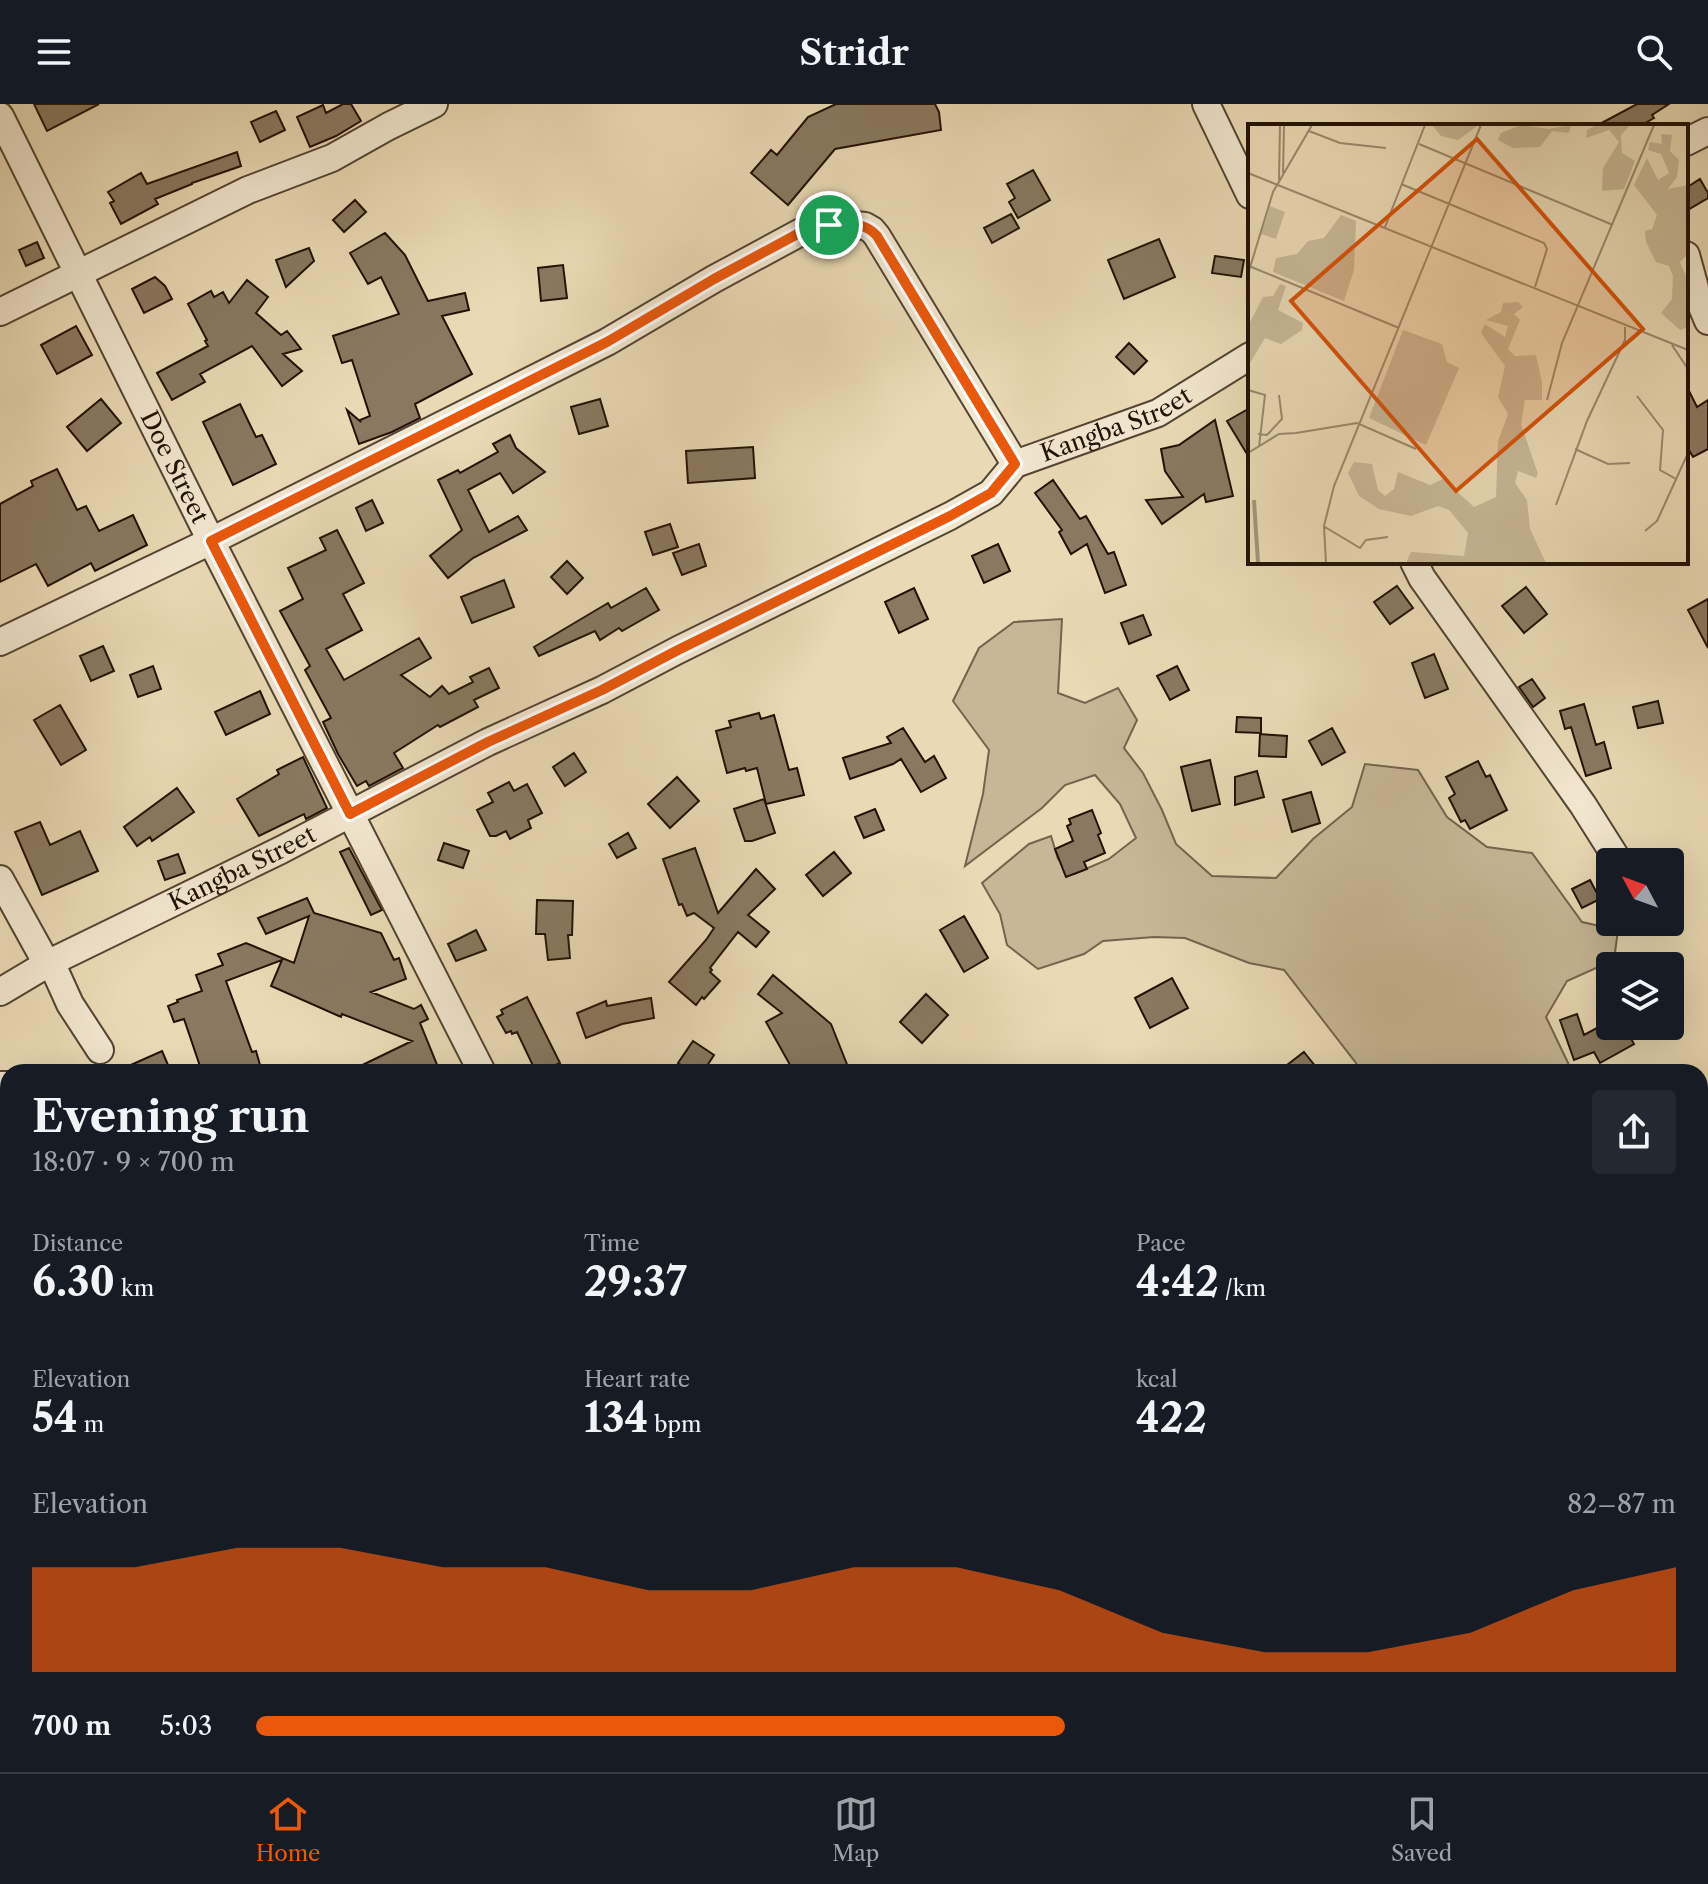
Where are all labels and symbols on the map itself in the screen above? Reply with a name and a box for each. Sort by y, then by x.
inset map [1248,124,1688,564]
pin [795,191,863,259]
street label: Kangba Street [1037,381,1197,468]
street label: Doe Street [135,406,215,528]
street label: Kangba Street [164,819,321,917]
north arrow [1596,848,1684,936]

